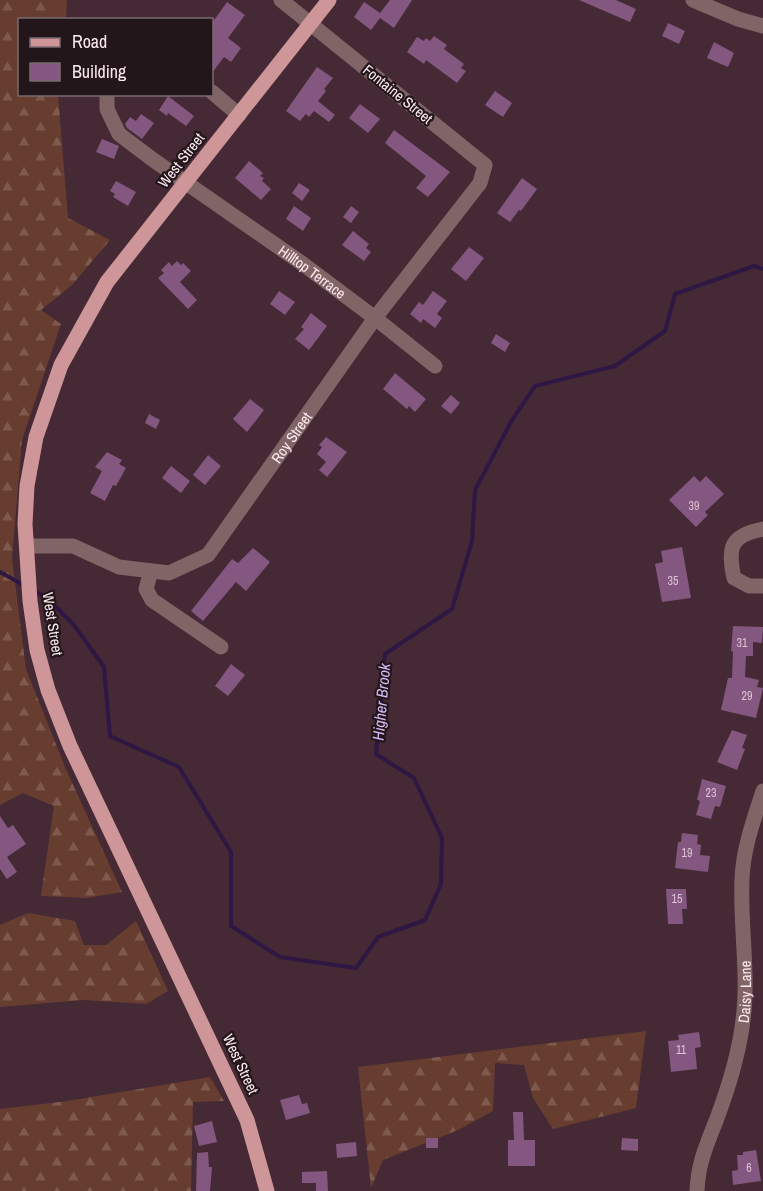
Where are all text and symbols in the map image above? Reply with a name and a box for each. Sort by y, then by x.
legend [18,18,213,96]
text: Road [72,29,107,54]
text: Building [72,59,127,84]
street label: Fontaine Street [359,59,438,129]
street label: West Street [153,128,209,192]
street label: Hilltop Terrace [274,240,351,303]
street label: Roy Street [266,407,317,467]
house number: 39 [689,498,699,514]
house number: 35 [668,573,679,589]
street label: West Street [38,591,68,658]
house number: 31 [737,635,748,651]
water label: Higher Brook [367,662,395,741]
house number: 29 [742,688,752,704]
house number: 23 [706,785,716,801]
house number: 19 [682,845,692,861]
house number: 15 [672,891,683,907]
street label: Daisy Lane [732,960,756,1024]
street label: West Street [218,1031,264,1098]
house number: 11 [676,1042,687,1058]
house number: 6 [746,1160,752,1176]

